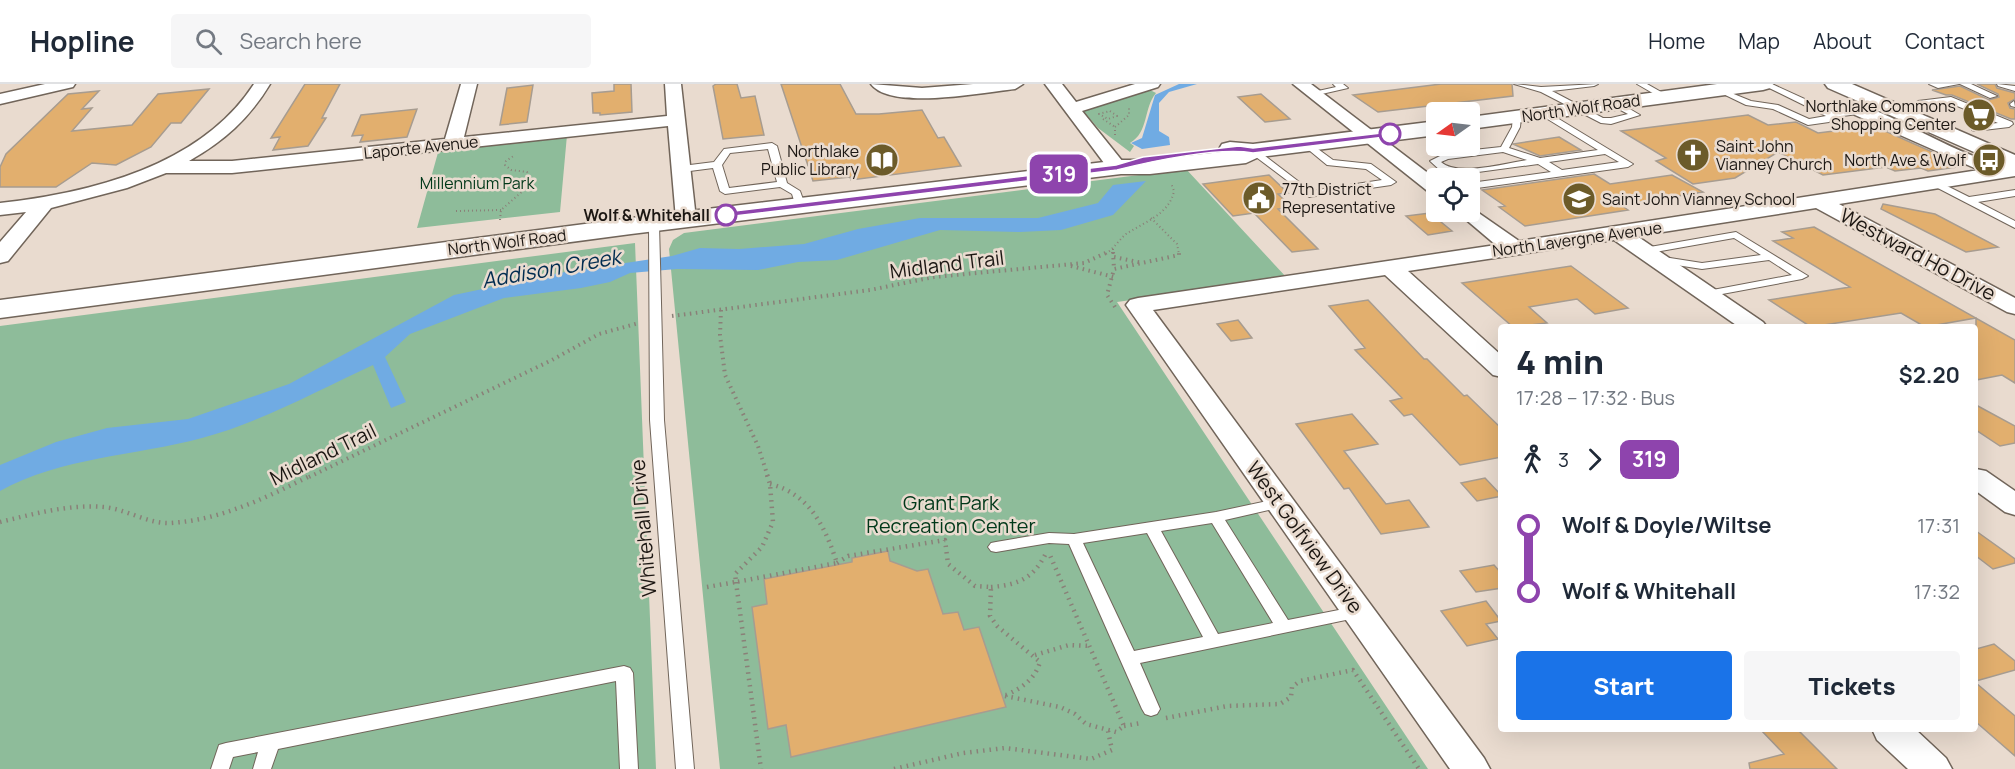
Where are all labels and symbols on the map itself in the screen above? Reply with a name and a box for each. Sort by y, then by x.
street label: North Wolf Road [1520,89,1642,127]
place label: Northlake Commons Shopping Center [1806,95,1956,135]
supermarket icon: Northlake Commons Shopping Center [1961,97,1997,133]
north arrow [1426,102,1480,156]
unlabelled marker [1379,123,1401,145]
street label: Laporte Avenue [363,130,479,164]
place label: Saint John Vianney Church [1716,135,1832,175]
church icon: Saint John Vianney Church [1675,137,1711,173]
place label: Northlake Public Library [761,140,860,180]
library icon: Northlake Public Library [864,142,900,178]
bus stop icon: North Ave & Wolf [1971,142,2007,178]
place label: North Ave & Wolf [1844,149,1966,171]
line badge: 319 [1024,154,1094,194]
park label: Millennium Park [420,172,535,194]
place label: 77th District Representative [1282,178,1395,218]
public building icon: 77th District Representative [1241,180,1277,216]
school or university icon: Saint John Vianney School [1561,181,1597,217]
place label: Saint John Vianney School [1602,188,1795,210]
street label: Westward Ho Drive [1835,202,2001,306]
place label: Wolf & Whitehall [583,204,710,226]
marker: Wolf & Whitehall [715,204,737,226]
street label: North Lavergne Avenue [1491,216,1663,262]
street label: North Wolf Road [446,224,568,260]
water label: Addison Creek [479,242,625,294]
street label: Midland Trail [888,244,1006,284]
street label: Midland Trail [265,417,381,491]
street label: West Golfview Drive [1241,456,1369,618]
street label: Whitehall Drive [624,458,662,598]
park label: Grant Park Recreation Center [866,489,1036,539]

